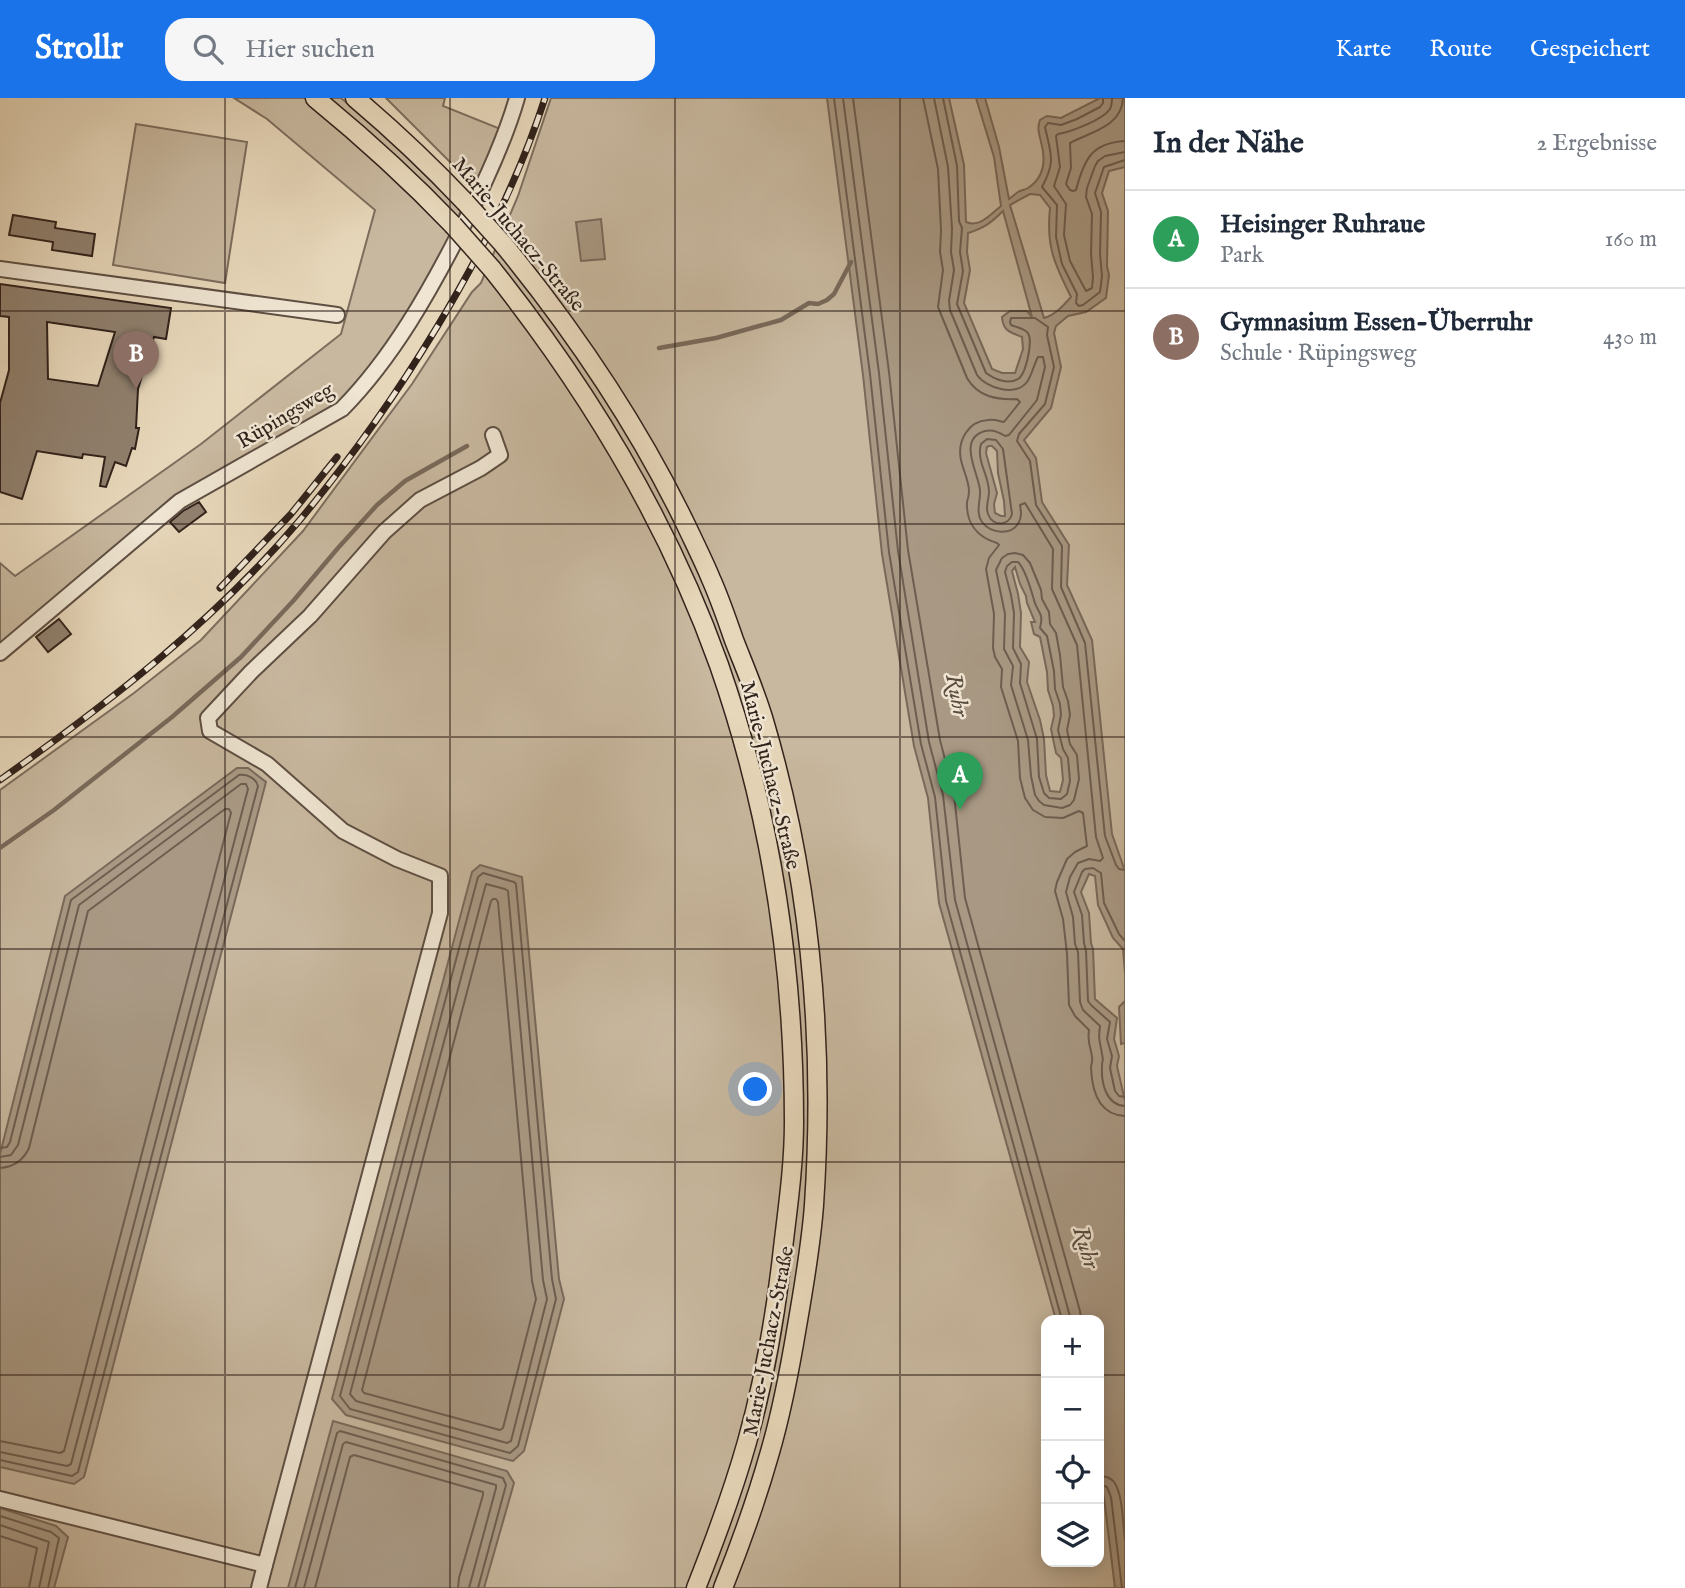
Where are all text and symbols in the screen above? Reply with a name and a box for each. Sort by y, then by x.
search box [165,18,655,81]
text: Strollr [35,28,123,70]
icon: search [189,30,227,68]
text: Hier suchen [245,33,375,66]
text: Karte [1336,34,1391,65]
text: Route [1429,34,1492,65]
text: Gespeichert [1530,34,1650,65]
text: In der Nähe [1153,125,1304,163]
text: 2 Ergebnisse [1536,129,1657,158]
street label: Marie-Juchacz-Straße [445,152,591,318]
text: Heisinger Ruhraue [1220,208,1425,241]
text: A [1168,225,1184,254]
text: 160 m [1605,225,1657,254]
text: Park [1220,241,1264,270]
text: Gymnasium Essen-Überruhr [1220,306,1533,339]
text: B [1168,323,1184,352]
text: 430 m [1603,323,1657,352]
pin: B [113,331,159,389]
text: Schule · Rüpingsweg [1220,339,1416,368]
street label: Rüpingsweg [232,376,340,456]
water label: Ruhr [938,671,975,720]
street label: Marie-Juchacz-Straße [733,678,806,873]
pin: A [937,752,983,810]
your location [738,1072,772,1106]
water label: Ruhr [1065,1223,1106,1273]
street label: Marie-Juchacz-Straße [738,1243,801,1439]
map controls [1041,1315,1104,1567]
button: + [1041,1315,1104,1378]
button: − [1041,1378,1104,1441]
button: locate [1041,1441,1104,1504]
button: layers [1041,1504,1104,1567]

